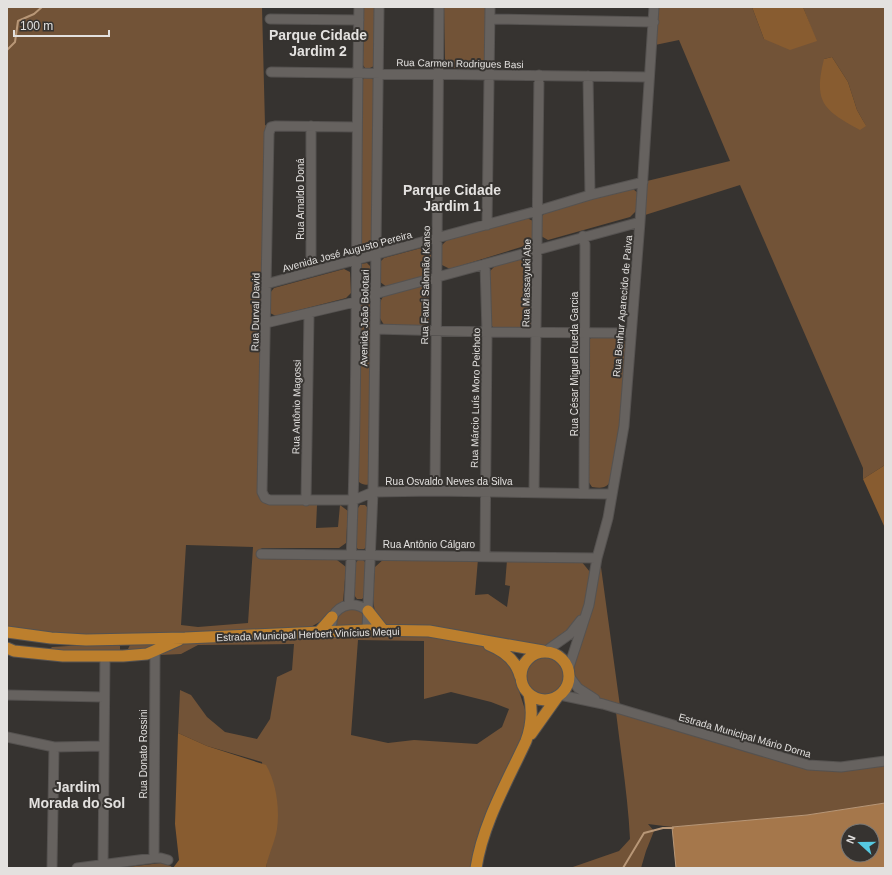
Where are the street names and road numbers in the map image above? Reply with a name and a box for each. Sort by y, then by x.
street label: Rua Carmen Rodrigues Basi [396,57,524,70]
street label: Rua Arnaldo Doná [295,158,306,240]
street label: Rua Fauzi Salomão Kanso [419,225,432,345]
street label: Avenida José Augusto Pereira [281,229,414,274]
street label: Rua Benhur Aparecido de Paiva [611,234,634,377]
street label: Rua Massayuki Abe [520,238,533,327]
street label: Avenida João Bolotari [358,269,371,367]
street label: Rua Durval David [249,273,262,351]
street label: Rua César Miguel Rueda Garcia [569,291,580,436]
street label: Rua Márcio Luís Moro Peichoto [469,327,482,468]
street label: Rua Antônio Magossi [290,360,303,454]
street label: Rua Osvaldo Neves da Silva [385,476,513,487]
street label: Rua Antônio Cálgaro [383,539,476,550]
street label: Estrada Municipal Herbert Vinícius Mequi [216,626,400,643]
street label: Rua Donato Rossini [138,710,149,798]
street label: Estrada Municipal Mário Dorna [677,711,813,760]

